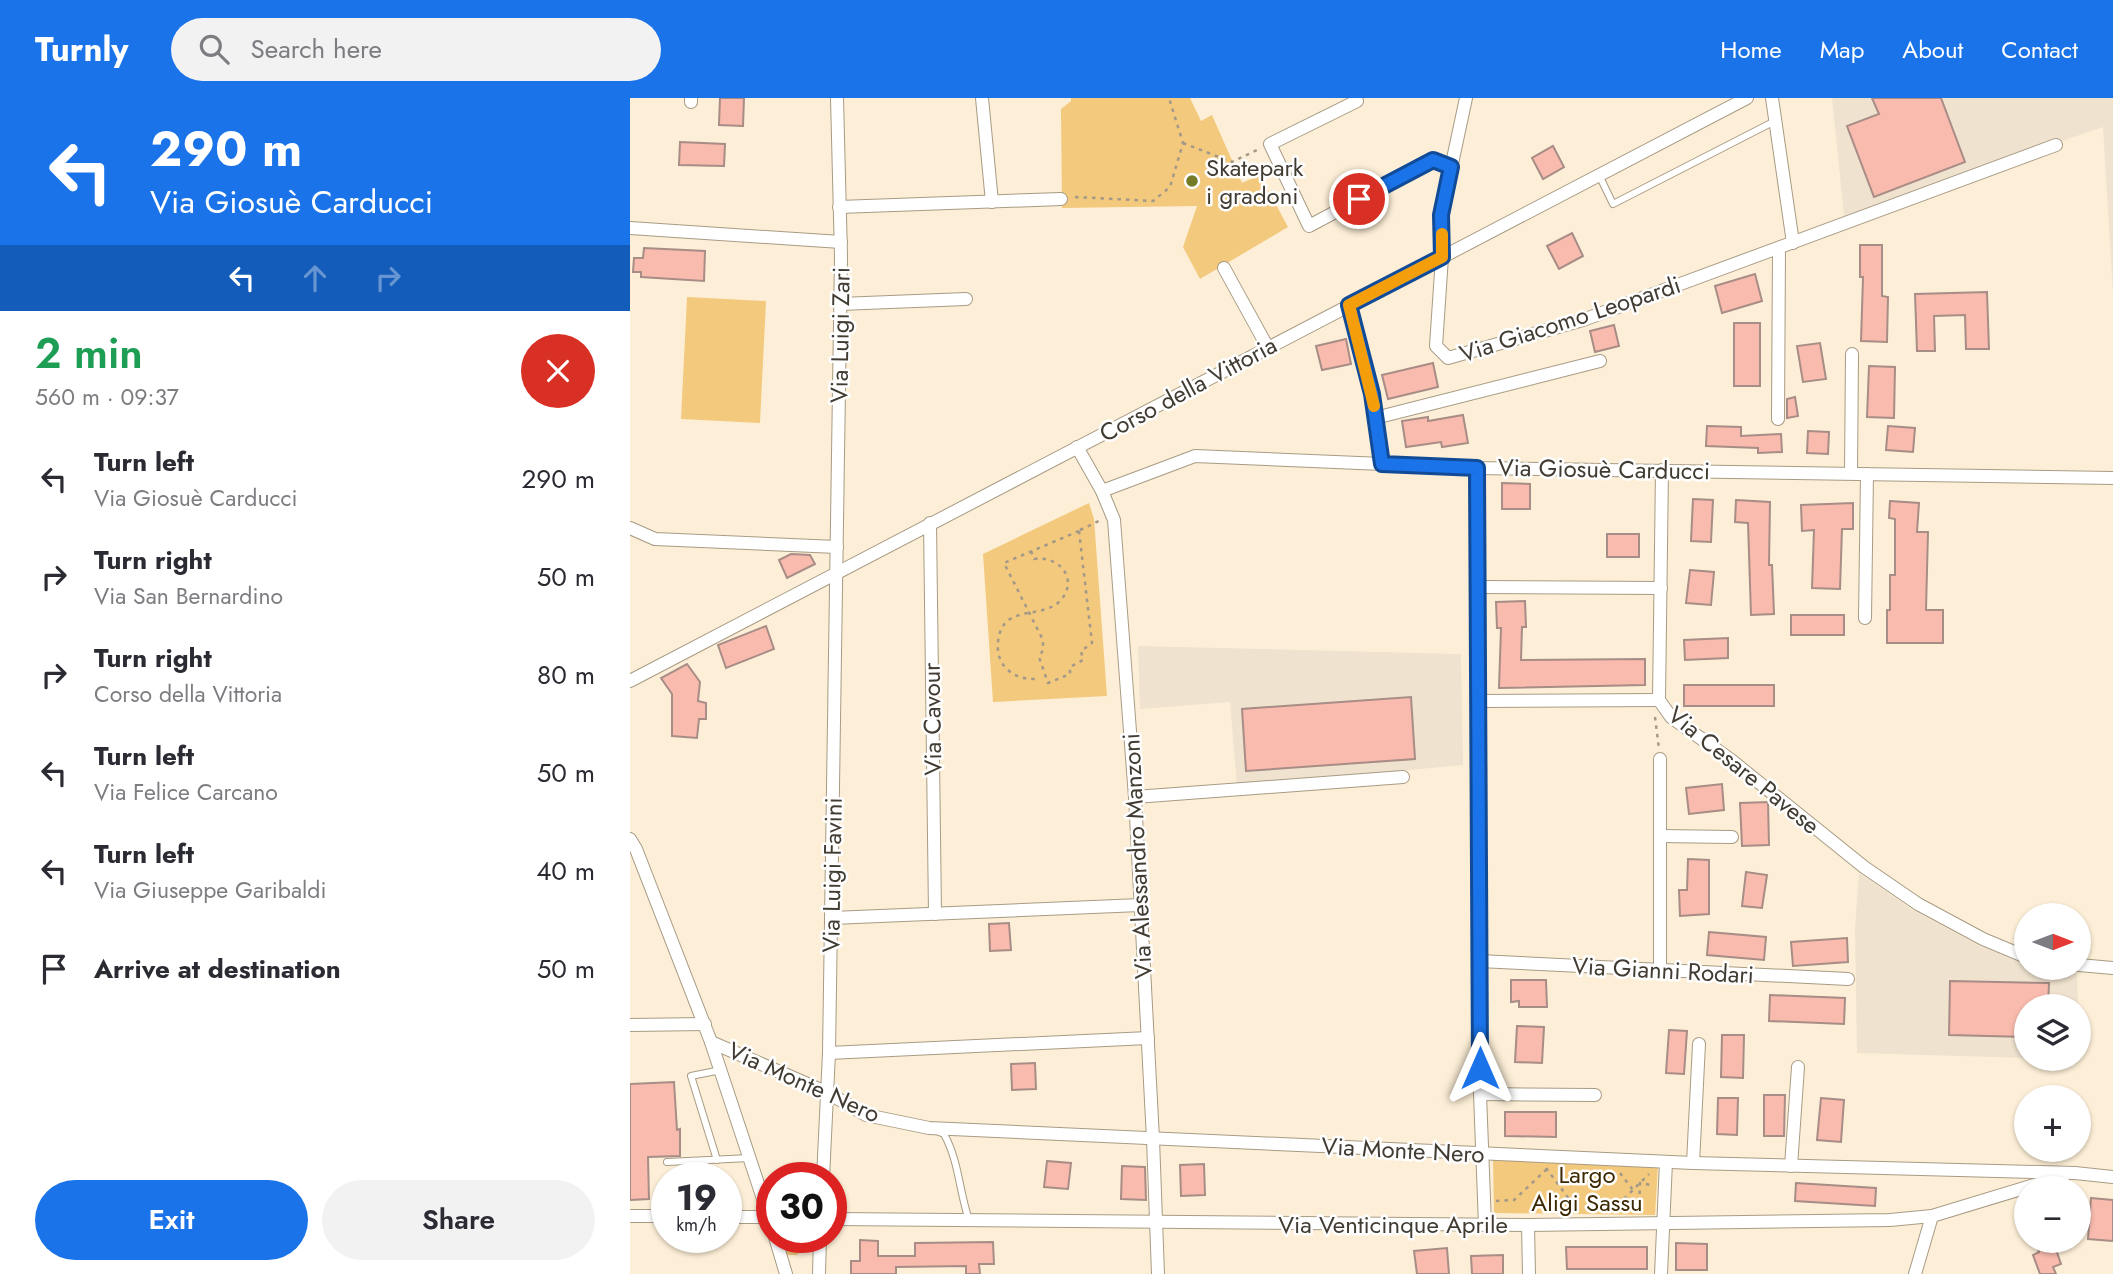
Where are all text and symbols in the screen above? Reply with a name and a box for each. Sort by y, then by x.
search box [171,18,661,81]
text: Turnly [35,26,129,73]
icon: search [195,30,233,68]
text: Search here [251,30,382,68]
text: Home [1720,32,1782,67]
text: Map [1820,32,1864,67]
text: About [1902,32,1963,67]
text: Contact [2001,32,2078,67]
text: 290 m [150,114,302,184]
icon: left [35,126,126,217]
place label: Skatepark i gradoni [1206,150,1304,213]
pin [1329,169,1389,229]
marker: Skatepark i gradoni [1184,173,1200,189]
text: Via Giosuè Carducci [150,179,433,225]
icon: arrive [1340,180,1378,218]
icon: left [223,259,261,297]
icon: ahead [296,259,334,297]
icon: right [369,259,407,297]
street label: Via Luigi Zari [821,267,859,403]
street label: Via Giacomo Leopardi [1455,267,1685,371]
text: 2 min [35,323,143,384]
street label: Corso della Vittoria [1093,327,1283,451]
button: close [521,334,595,408]
text: 560 m · 09:37 [35,380,179,414]
text: Turn left [94,443,194,481]
street label: Via Giosuè Carducci [1498,450,1710,488]
icon: left [35,460,73,498]
text: 290 m [522,460,595,498]
text: Via Giosuè Carducci [94,481,297,515]
text: Turn right [94,541,212,579]
icon: right [35,558,73,596]
text: 50 m [537,558,595,596]
text: Via San Bernardino [94,579,283,613]
text: Turn right [94,639,212,677]
icon: right [35,656,73,694]
text: 80 m [537,656,595,694]
street label: Via Cavour [914,662,950,776]
text: Corso della Vittoria [94,677,282,711]
street label: Via Cesare Pavese [1660,698,1828,842]
street label: Via Alessandro Manzoni [1113,732,1161,980]
text: Turn left [94,737,194,775]
icon: left [35,754,73,792]
text: 50 m [537,754,595,792]
text: Via Felice Carcano [94,775,278,809]
street label: Via Luigi Favini [813,797,851,953]
text: Turn left [94,835,194,873]
icon: left [35,852,73,890]
text: 40 m [536,852,595,890]
text: Via Giuseppe Garibaldi [94,873,326,907]
north arrow [2014,903,2091,980]
map controls [2014,903,2091,1253]
street label: Via Gianni Rodari [1571,948,1755,992]
icon: arrive [35,950,73,988]
text: Arrive at destination [94,950,341,988]
text: 50 m [537,950,595,988]
button: layers [2014,994,2091,1071]
position arrow [1443,1031,1517,1105]
street label: Via Monte Nero [722,1033,886,1131]
button: + [2014,1085,2091,1162]
street label: Via Monte Nero [1321,1128,1485,1172]
park label: Largo Aligi Sassu [1531,1157,1643,1220]
speed limit sign: 30 [756,1162,847,1253]
text: 19 [676,1173,717,1223]
button: − [2014,1176,2091,1253]
button: Exit [35,1180,308,1260]
button: Share [322,1180,595,1260]
street label: Via Venticinque Aprile [1278,1207,1508,1242]
text: km/h [676,1212,717,1238]

